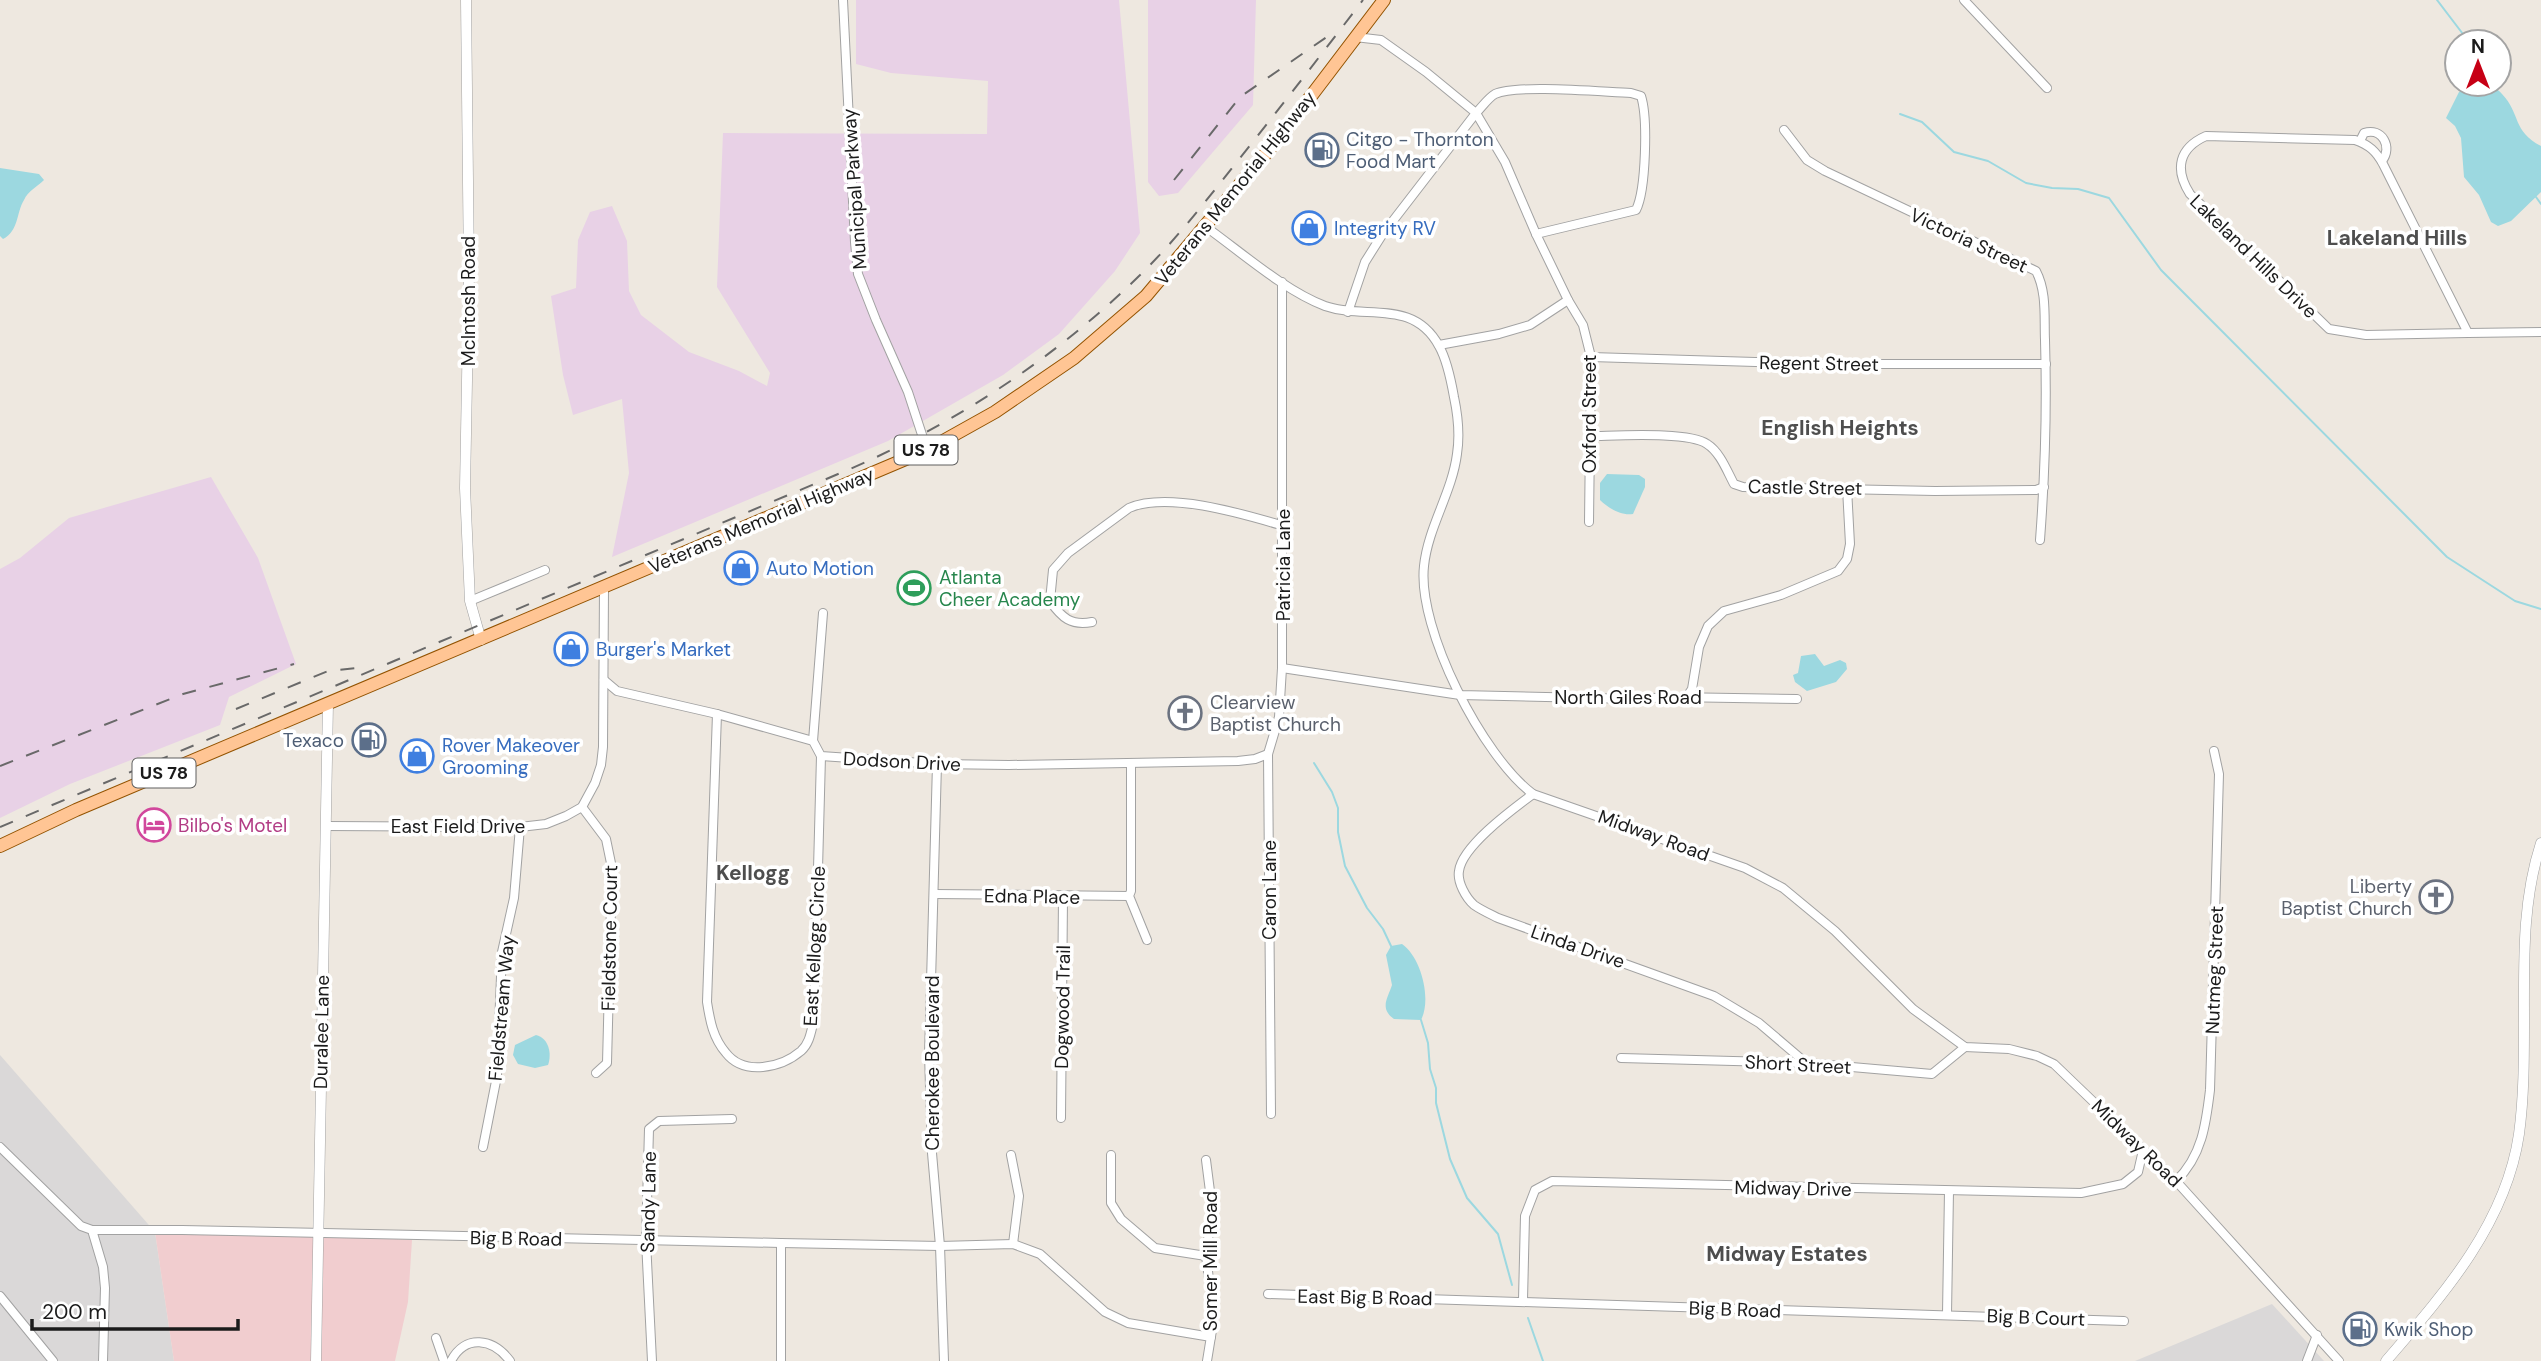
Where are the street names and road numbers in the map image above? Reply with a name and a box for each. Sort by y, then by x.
street label: Veterans Memorial Highway [1149,86,1322,291]
street label: Municipal Parkway [836,107,873,270]
street label: Lakeland Hills Drive [2185,189,2323,324]
street label: Victoria Street [1906,202,2032,279]
street label: McIntosh Road [456,236,481,366]
street label: Regent Street [1759,350,1879,377]
street label: Oxford Street [1577,355,1602,473]
road number: US 78 [894,436,958,464]
street label: Veterans Memorial Highway [645,461,878,579]
street label: Castle Street [1748,474,1862,501]
street label: Patricia Lane [1271,509,1296,621]
street label: North Giles Road [1554,685,1702,710]
street label: Dodson Drive [842,746,962,777]
road number: US 78 [132,758,196,788]
street label: Midway Road [1595,804,1713,867]
street label: East Field Drive [391,814,525,839]
street label: Caron Lane [1257,840,1282,940]
street label: Fieldstone Court [596,865,623,1011]
street label: East Kellogg Circle [798,865,831,1027]
street label: Edna Place [984,883,1080,910]
street label: Nutmeg Street [2200,905,2229,1035]
street label: Linda Drive [1528,919,1628,974]
street label: Fieldstream Way [483,934,520,1082]
street label: Dogwood Trail [1049,945,1076,1069]
street label: Duralee Lane [308,975,335,1089]
street label: Cherokee Boulevard [920,975,945,1151]
street label: Short Street [1744,1049,1852,1080]
street label: Midway Road [2086,1094,2187,1193]
street label: Sandy Lane [635,1151,662,1253]
street label: Midway Drive [1734,1175,1852,1202]
street label: Somer Mill Road [1198,1191,1223,1331]
street label: Big B Road [470,1225,562,1252]
street label: East Big B Road [1297,1284,1433,1311]
street label: Big B Road [1688,1295,1782,1324]
street label: Big B Court [1986,1303,2086,1332]

